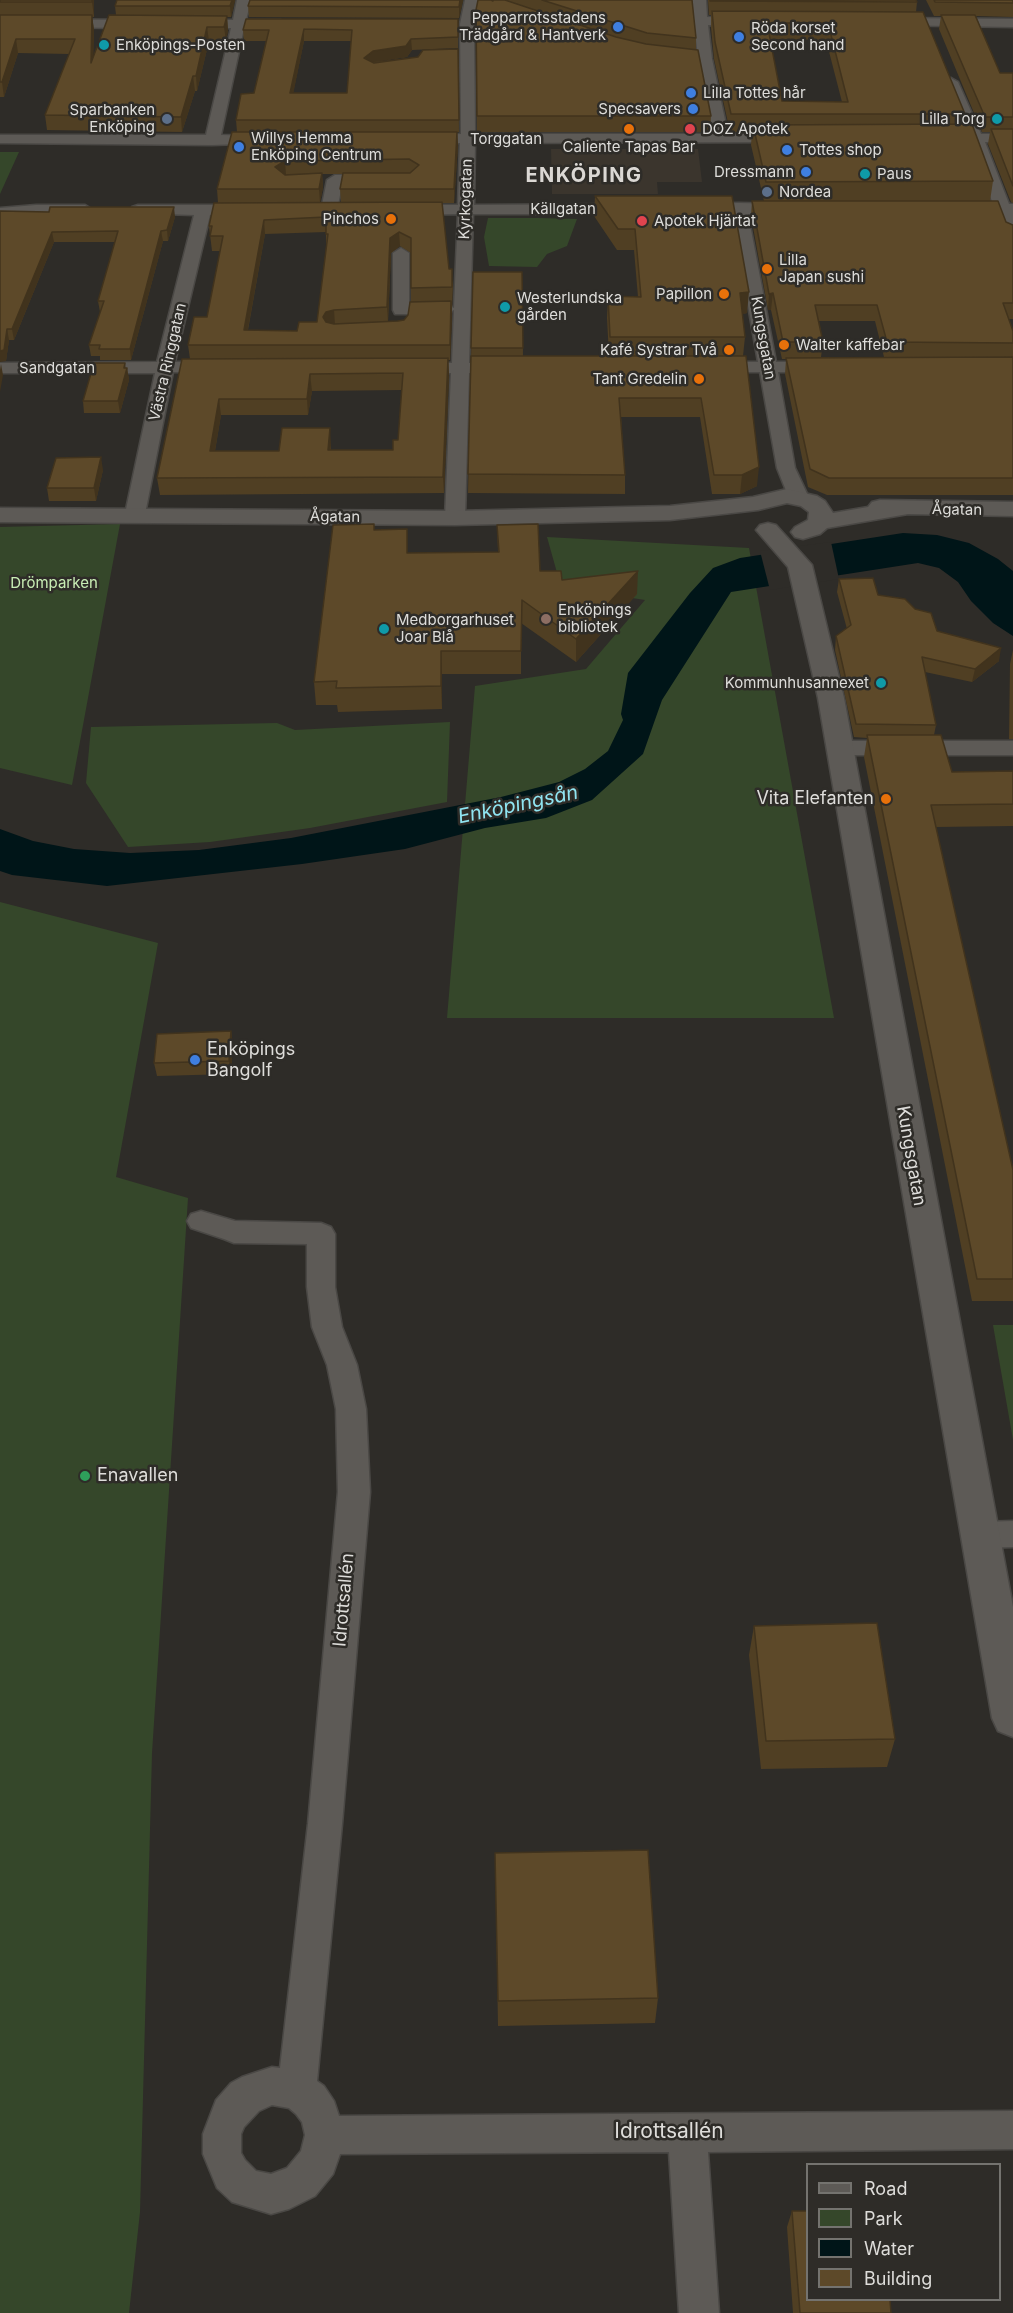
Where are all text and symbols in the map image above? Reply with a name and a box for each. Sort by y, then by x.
place label: Pepparrotsstadens Trädgård & Hantverk [459,9,606,44]
place label: Röda korset Second hand [751,19,845,54]
marker: Pepparrotsstadens Trädgård & Hantverk [611,20,625,34]
marker: Röda korset Second hand [732,30,746,44]
place label: Enköpings-Posten [116,36,245,54]
marker: Enköpings-Posten [97,38,111,52]
place label: Lilla Tottes hår [703,84,806,102]
marker: Lilla Tottes hår [684,86,698,100]
place label: Specsavers [598,100,681,118]
place label: Sparbanken Enköping [70,101,155,136]
marker: Specsavers [686,102,700,116]
place label: Lilla Torg [921,110,985,128]
marker: Sparbanken Enköping [160,112,174,126]
marker: Lilla Torg [990,112,1004,126]
place label: DOZ Apotek [702,120,788,138]
marker: Caliente Tapas Bar [622,122,636,136]
marker: DOZ Apotek [683,122,697,136]
place label: Willys Hemma Enköping Centrum [251,129,382,164]
street label: Torggatan [470,130,542,148]
place label: Caliente Tapas Bar [563,138,695,156]
marker: Willys Hemma Enköping Centrum [232,140,246,154]
place label: Tottes shop [799,141,882,159]
marker: Tottes shop [780,143,794,157]
street label: Kyrkogatan [456,158,476,240]
place label: Dressmann [714,163,794,181]
district label: ENKÖPING [525,164,643,188]
marker: Dressmann [799,165,813,179]
place label: Paus [877,165,912,183]
marker: Paus [858,167,872,181]
place label: Nordea [779,183,831,201]
marker: Nordea [760,185,774,199]
street label: Källgatan [530,200,596,218]
place label: Pinchos [323,210,379,228]
marker: Pinchos [384,212,398,226]
place label: Apotek Hjärtat [654,212,756,230]
marker: Apotek Hjärtat [635,214,649,228]
place label: Lilla Japan sushi [779,251,864,286]
marker: Lilla Japan sushi [760,262,774,276]
place label: Papillon [656,285,712,303]
marker: Papillon [717,287,731,301]
place label: Westerlundska gården [517,289,622,324]
street label: Kungsgatan [747,295,779,381]
marker: Westerlundska gården [498,300,512,314]
street label: Västra Ringgatan [146,301,190,423]
place label: Walter kaffebar [796,336,905,354]
marker: Walter kaffebar [777,338,791,352]
place label: Kafé Systrar Två [600,341,717,359]
marker: Kafé Systrar Två [722,343,736,357]
street label: Sandgatan [19,359,95,377]
place label: Tant Gredelin [593,370,687,388]
marker: Tant Gredelin [692,372,706,386]
street label: Ågatan [932,501,982,519]
street label: Ågatan [310,508,360,526]
park label: Drömparken [10,574,98,592]
place label: Enköpings bibliotek [558,601,632,636]
place label: Medborgarhuset Joar Blå [396,611,514,646]
marker: Enköpings bibliotek [539,612,553,626]
marker: Medborgarhuset Joar Blå [377,622,391,636]
place label: Kommunhusannexet [725,674,869,692]
marker: Kommunhusannexet [874,676,888,690]
water label: Enköpingsån [456,781,580,829]
place label: Vita Elefanten [756,788,874,810]
marker: Vita Elefanten [879,792,893,806]
place label: Enköpings Bangolf [207,1039,295,1082]
marker: Enköpings Bangolf [188,1053,202,1067]
street label: Kungsgatan [892,1104,930,1208]
place label: Enavallen [97,1465,178,1487]
marker: Enavallen [78,1469,92,1483]
street label: Idrottsallén [329,1552,359,1648]
street label: Idrottsallén [614,2119,724,2145]
legend [806,2163,1001,2301]
text: Road [864,2178,907,2199]
text: Park [864,2208,903,2229]
text: Water [864,2238,914,2259]
text: Building [864,2268,932,2289]

